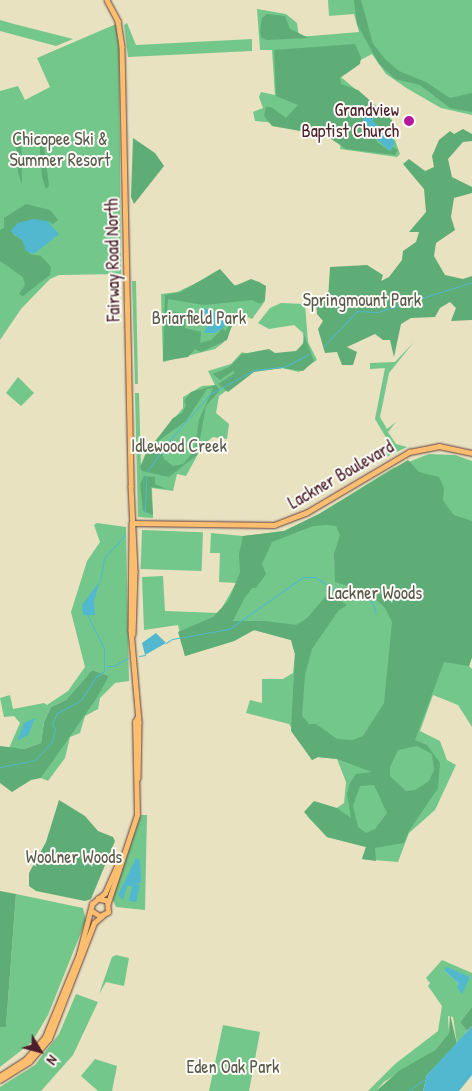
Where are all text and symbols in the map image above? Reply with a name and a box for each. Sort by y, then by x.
place label: Grandview Baptist Church [302,100,399,142]
marker: Grandview Baptist Church [403,115,415,127]
park label: Chicopee Ski & Summer Resort [10,129,110,172]
street label: Fairway Road North [101,198,125,322]
park label: Springmount Park [303,289,421,311]
park label: Briarfield Park [152,307,246,329]
park label: Idlewood Creek [131,435,227,457]
street label: Lackner Boulevard [284,436,398,514]
park label: Lackner Woods [328,582,422,604]
park label: Woolner Woods [26,846,122,868]
north arrow [15,1026,65,1076]
text: N [43,1052,62,1069]
park label: Eden Oak Park [186,1056,280,1078]

